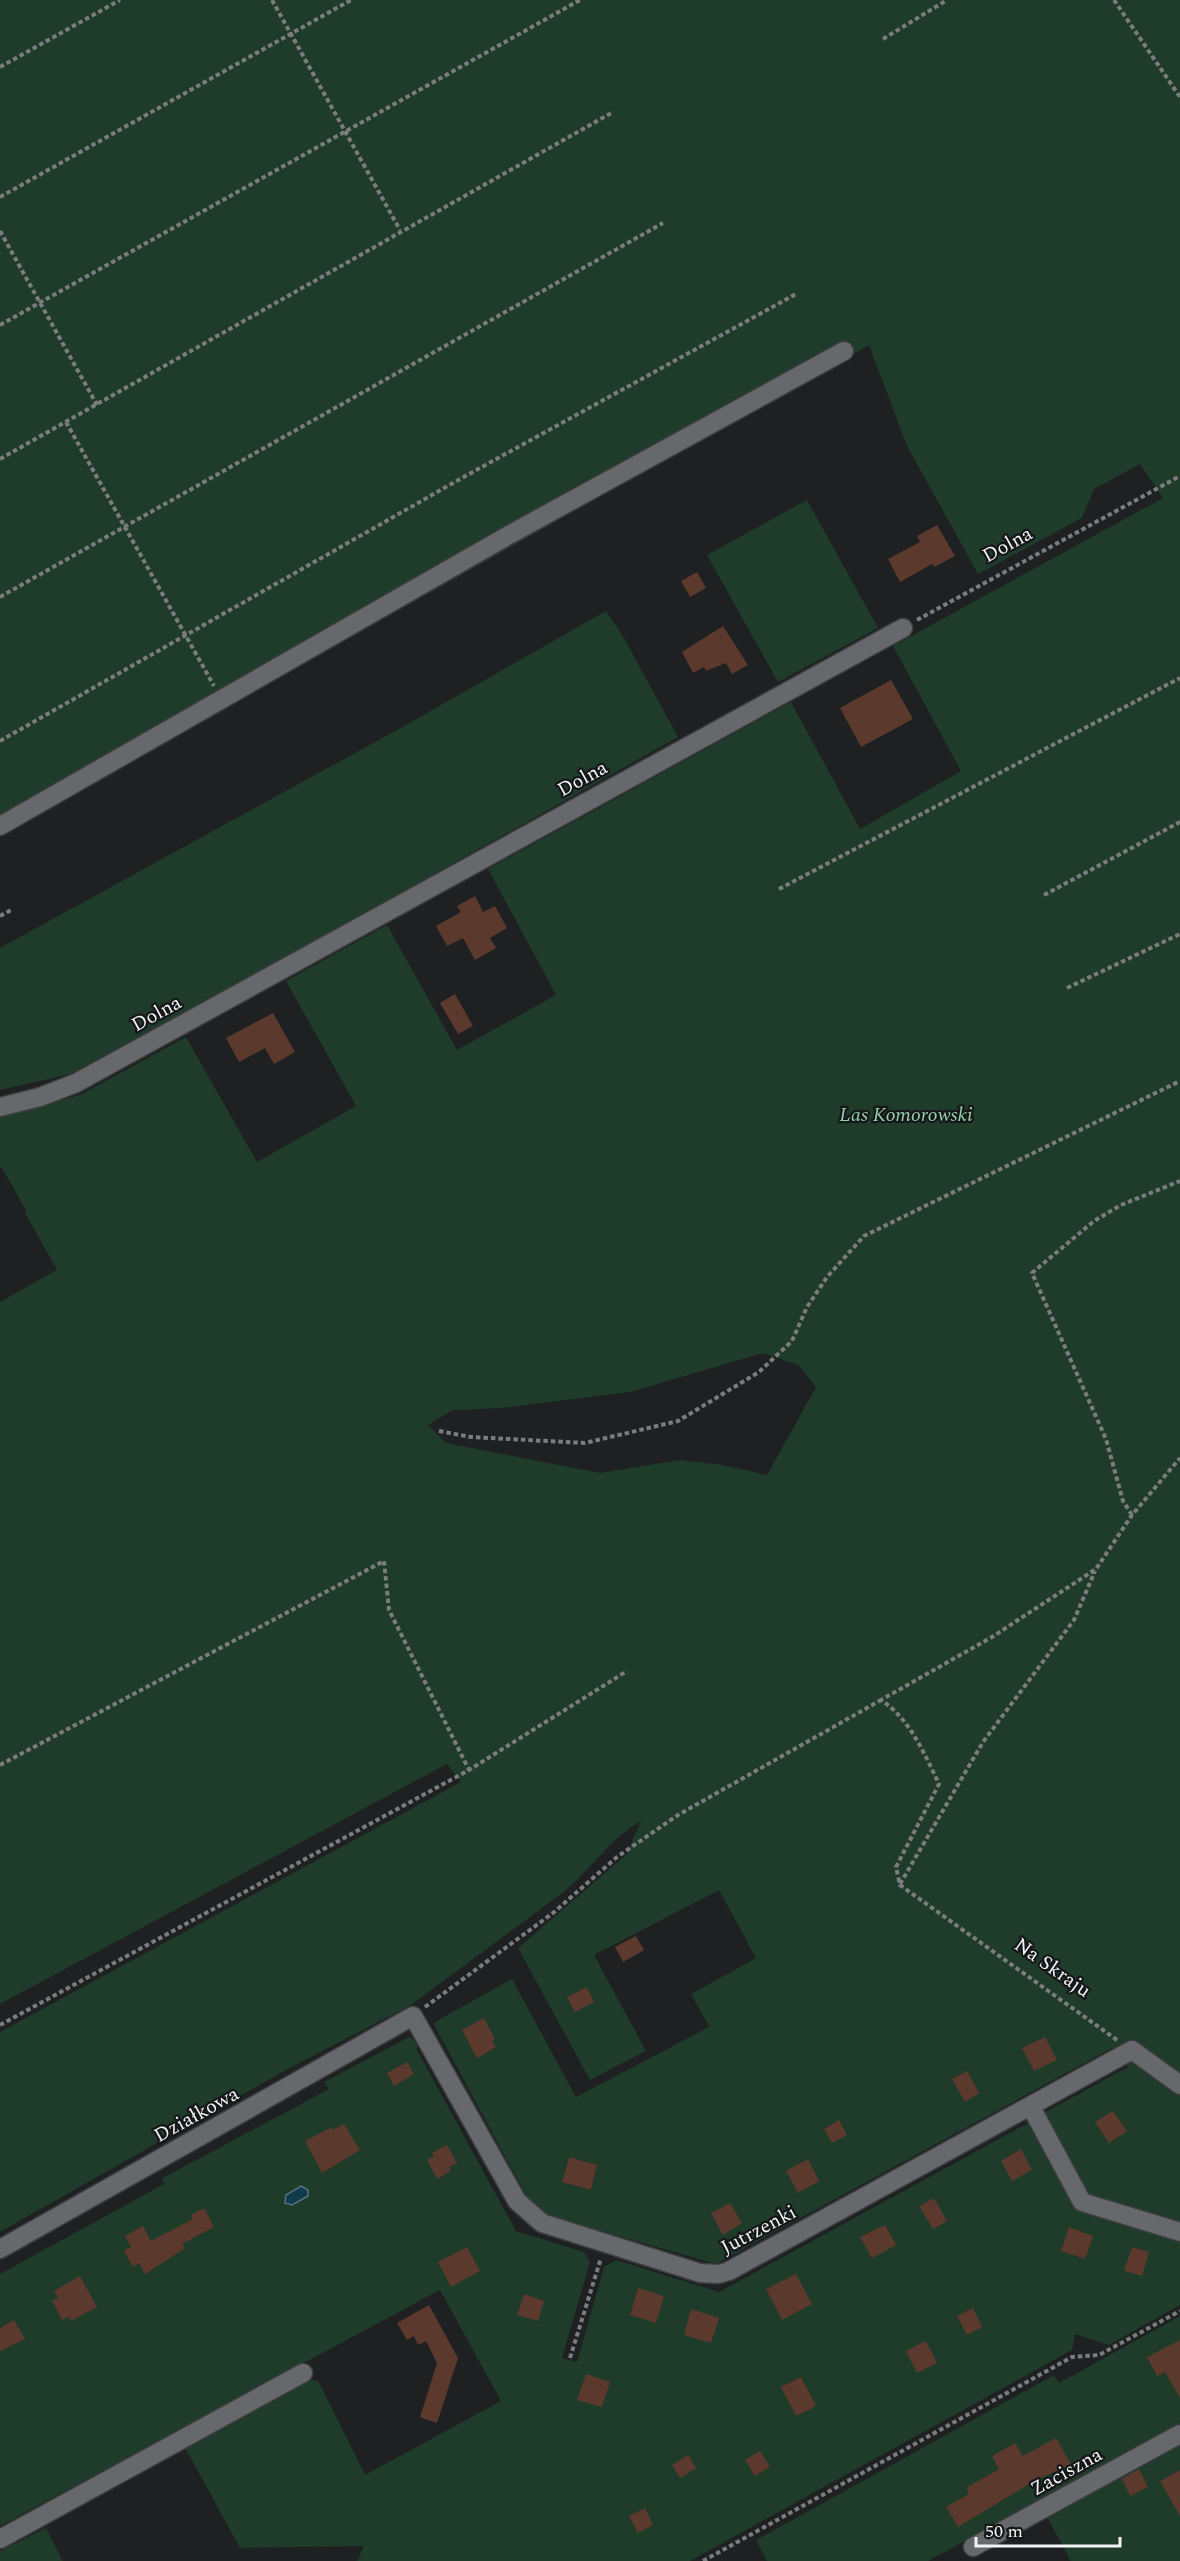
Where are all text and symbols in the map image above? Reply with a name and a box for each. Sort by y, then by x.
street label: Dolna [977,519,1038,571]
street label: Dolna [552,753,613,805]
street label: Dolna [126,988,187,1040]
park label: Las Komorowski [839,1100,973,1130]
street label: Na Skraju [1008,1930,1097,2005]
street label: Działkowa [148,2079,245,2151]
street label: Jutrzenki [715,2197,802,2262]
street label: Zaciszna [1025,2440,1108,2504]
scale bar [976,2510,1120,2548]
text: 50 m [985,2518,1023,2545]

